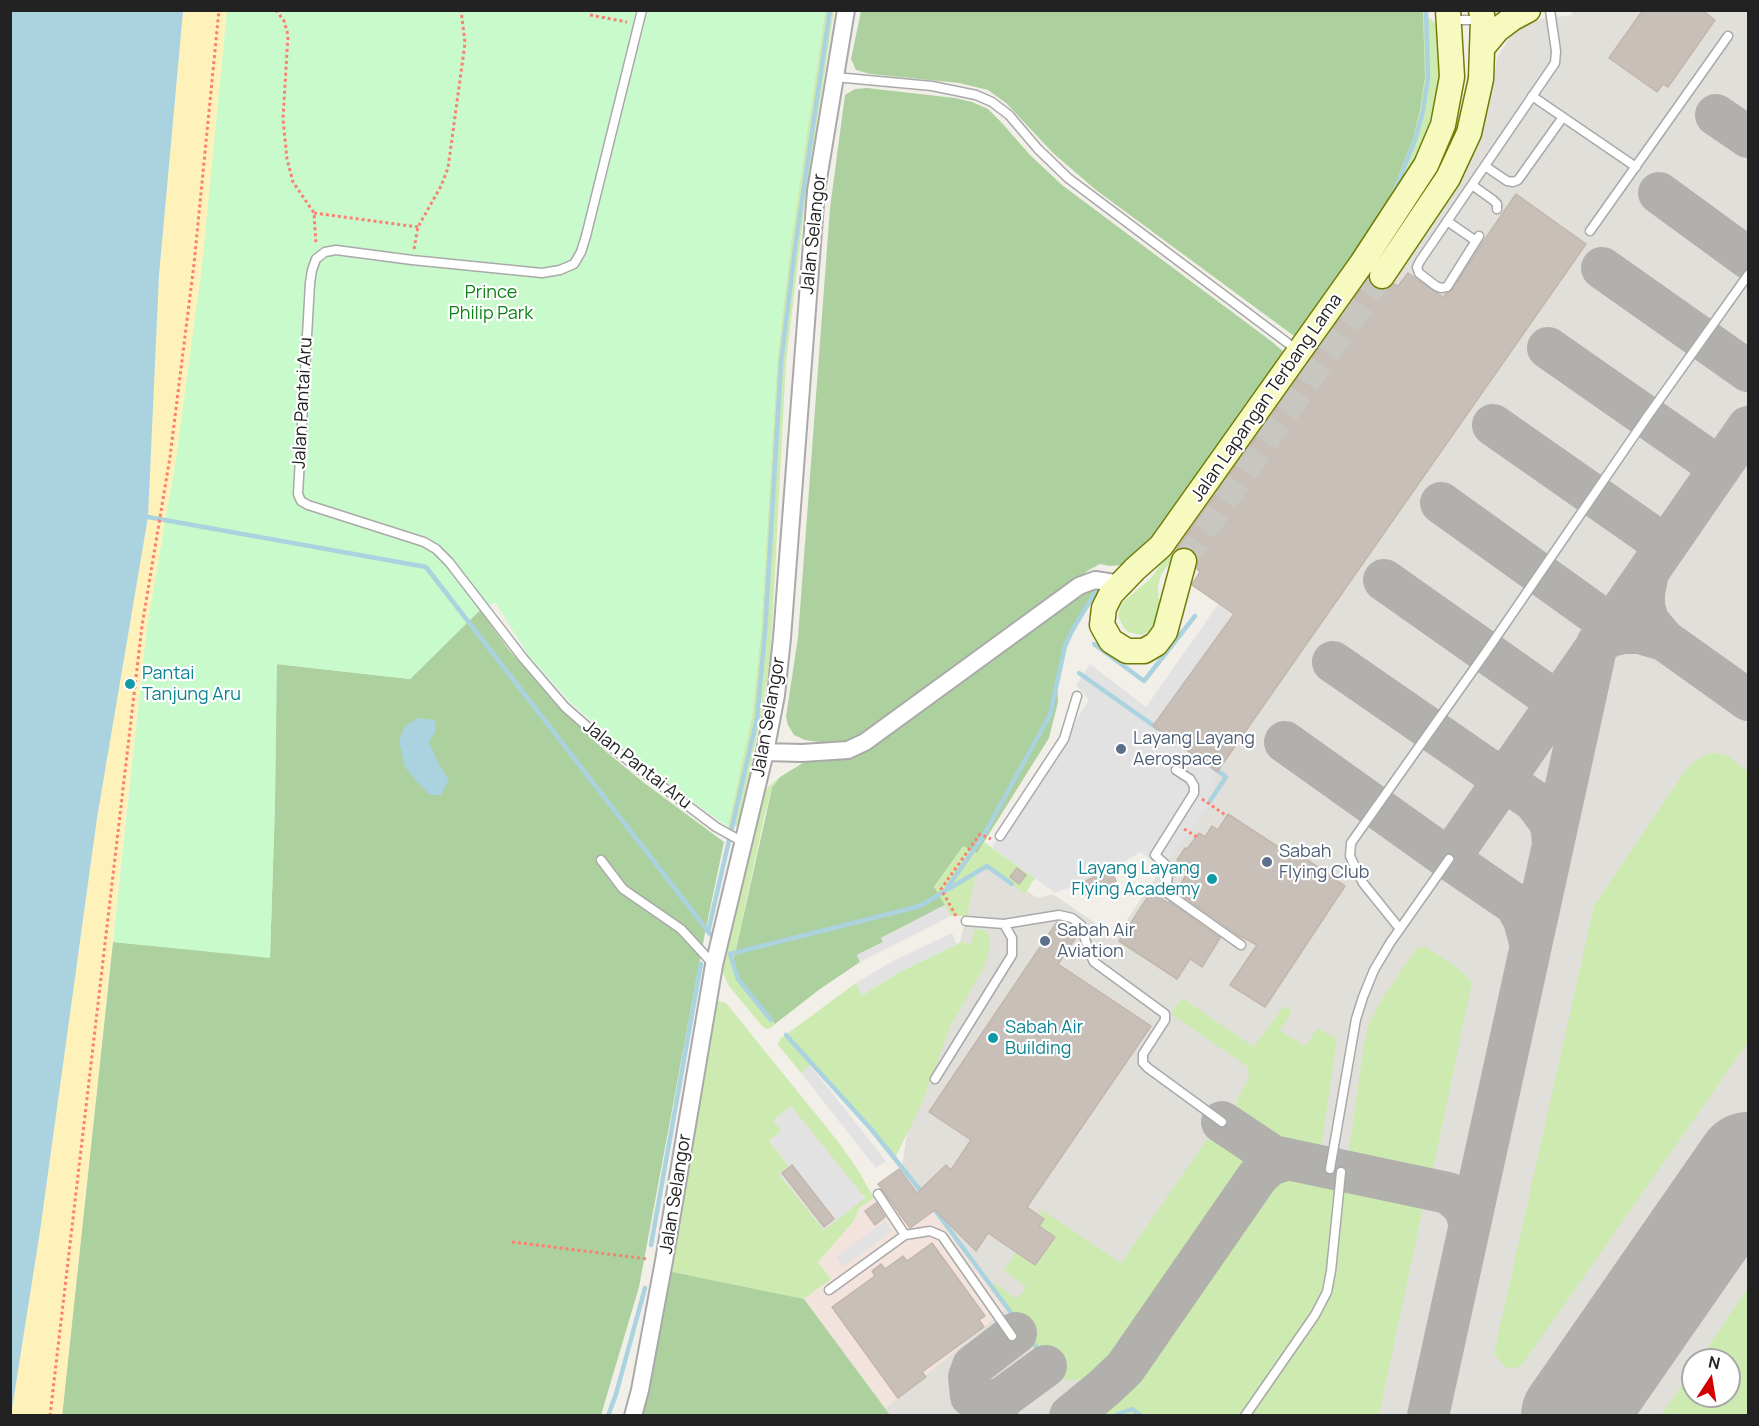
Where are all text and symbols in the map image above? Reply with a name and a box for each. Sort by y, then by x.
street label: Jalan Selangor [797,173,831,295]
park label: Prince Philip Park [449,282,533,324]
street label: Jalan Lapangan Terbang Lama [1187,290,1347,506]
street label: Jalan Pantai Aru [289,337,317,469]
street label: Jalan Selangor [748,655,790,779]
place label: Pantai Tanjung Aru [142,663,241,706]
marker: Pantai Tanjung Aru [123,677,137,691]
street label: Jalan Pantai Aru [579,716,695,814]
place label: Layang Layang Aerospace [1133,728,1255,771]
marker: Layang Layang Aerospace [1114,742,1128,756]
place label: Sabah Flying Club [1279,841,1369,884]
marker: Sabah Flying Club [1260,855,1274,869]
place label: Layang Layang Flying Academy [1071,858,1200,900]
marker: Layang Layang Flying Academy [1205,872,1219,886]
place label: Sabah Air Aviation [1057,920,1135,962]
marker: Sabah Air Aviation [1038,934,1052,948]
place label: Sabah Air Building [1005,1017,1083,1060]
marker: Sabah Air Building [986,1031,1000,1045]
street label: Jalan Selangor [656,1132,696,1256]
north arrow [1681,1348,1741,1408]
text: N [1706,1350,1722,1374]

